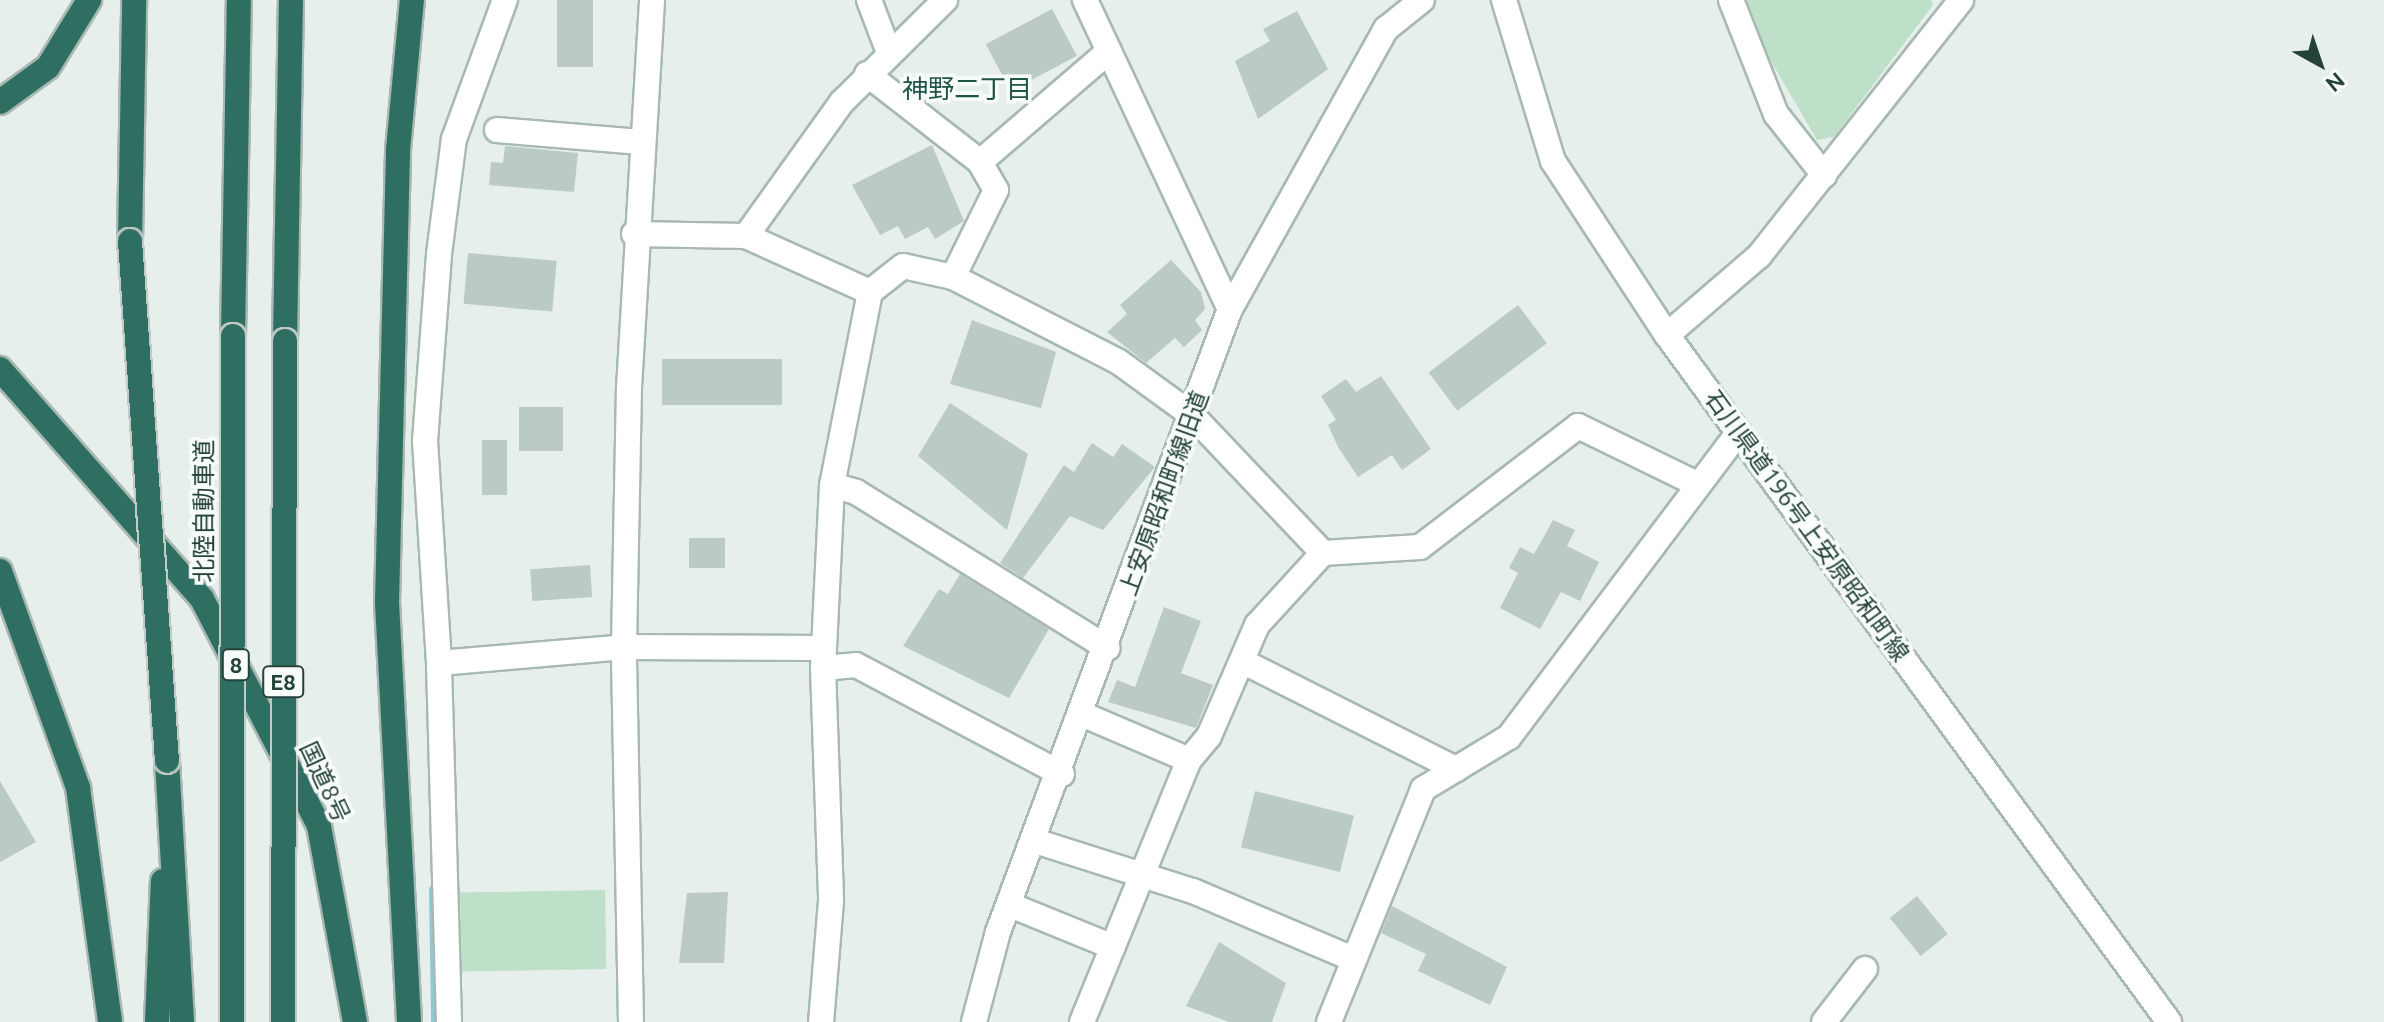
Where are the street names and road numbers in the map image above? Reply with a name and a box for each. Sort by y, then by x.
street label: 石川県道196号上安原昭和町線 [1699,385,1915,667]
street label: 上安原昭和町線旧道 [1114,387,1214,599]
street label: 北陸自動車道 [190,439,218,583]
road number: 8 [220,647,252,683]
road number: E8 [261,664,305,700]
street label: 国道8号 [294,737,356,827]

